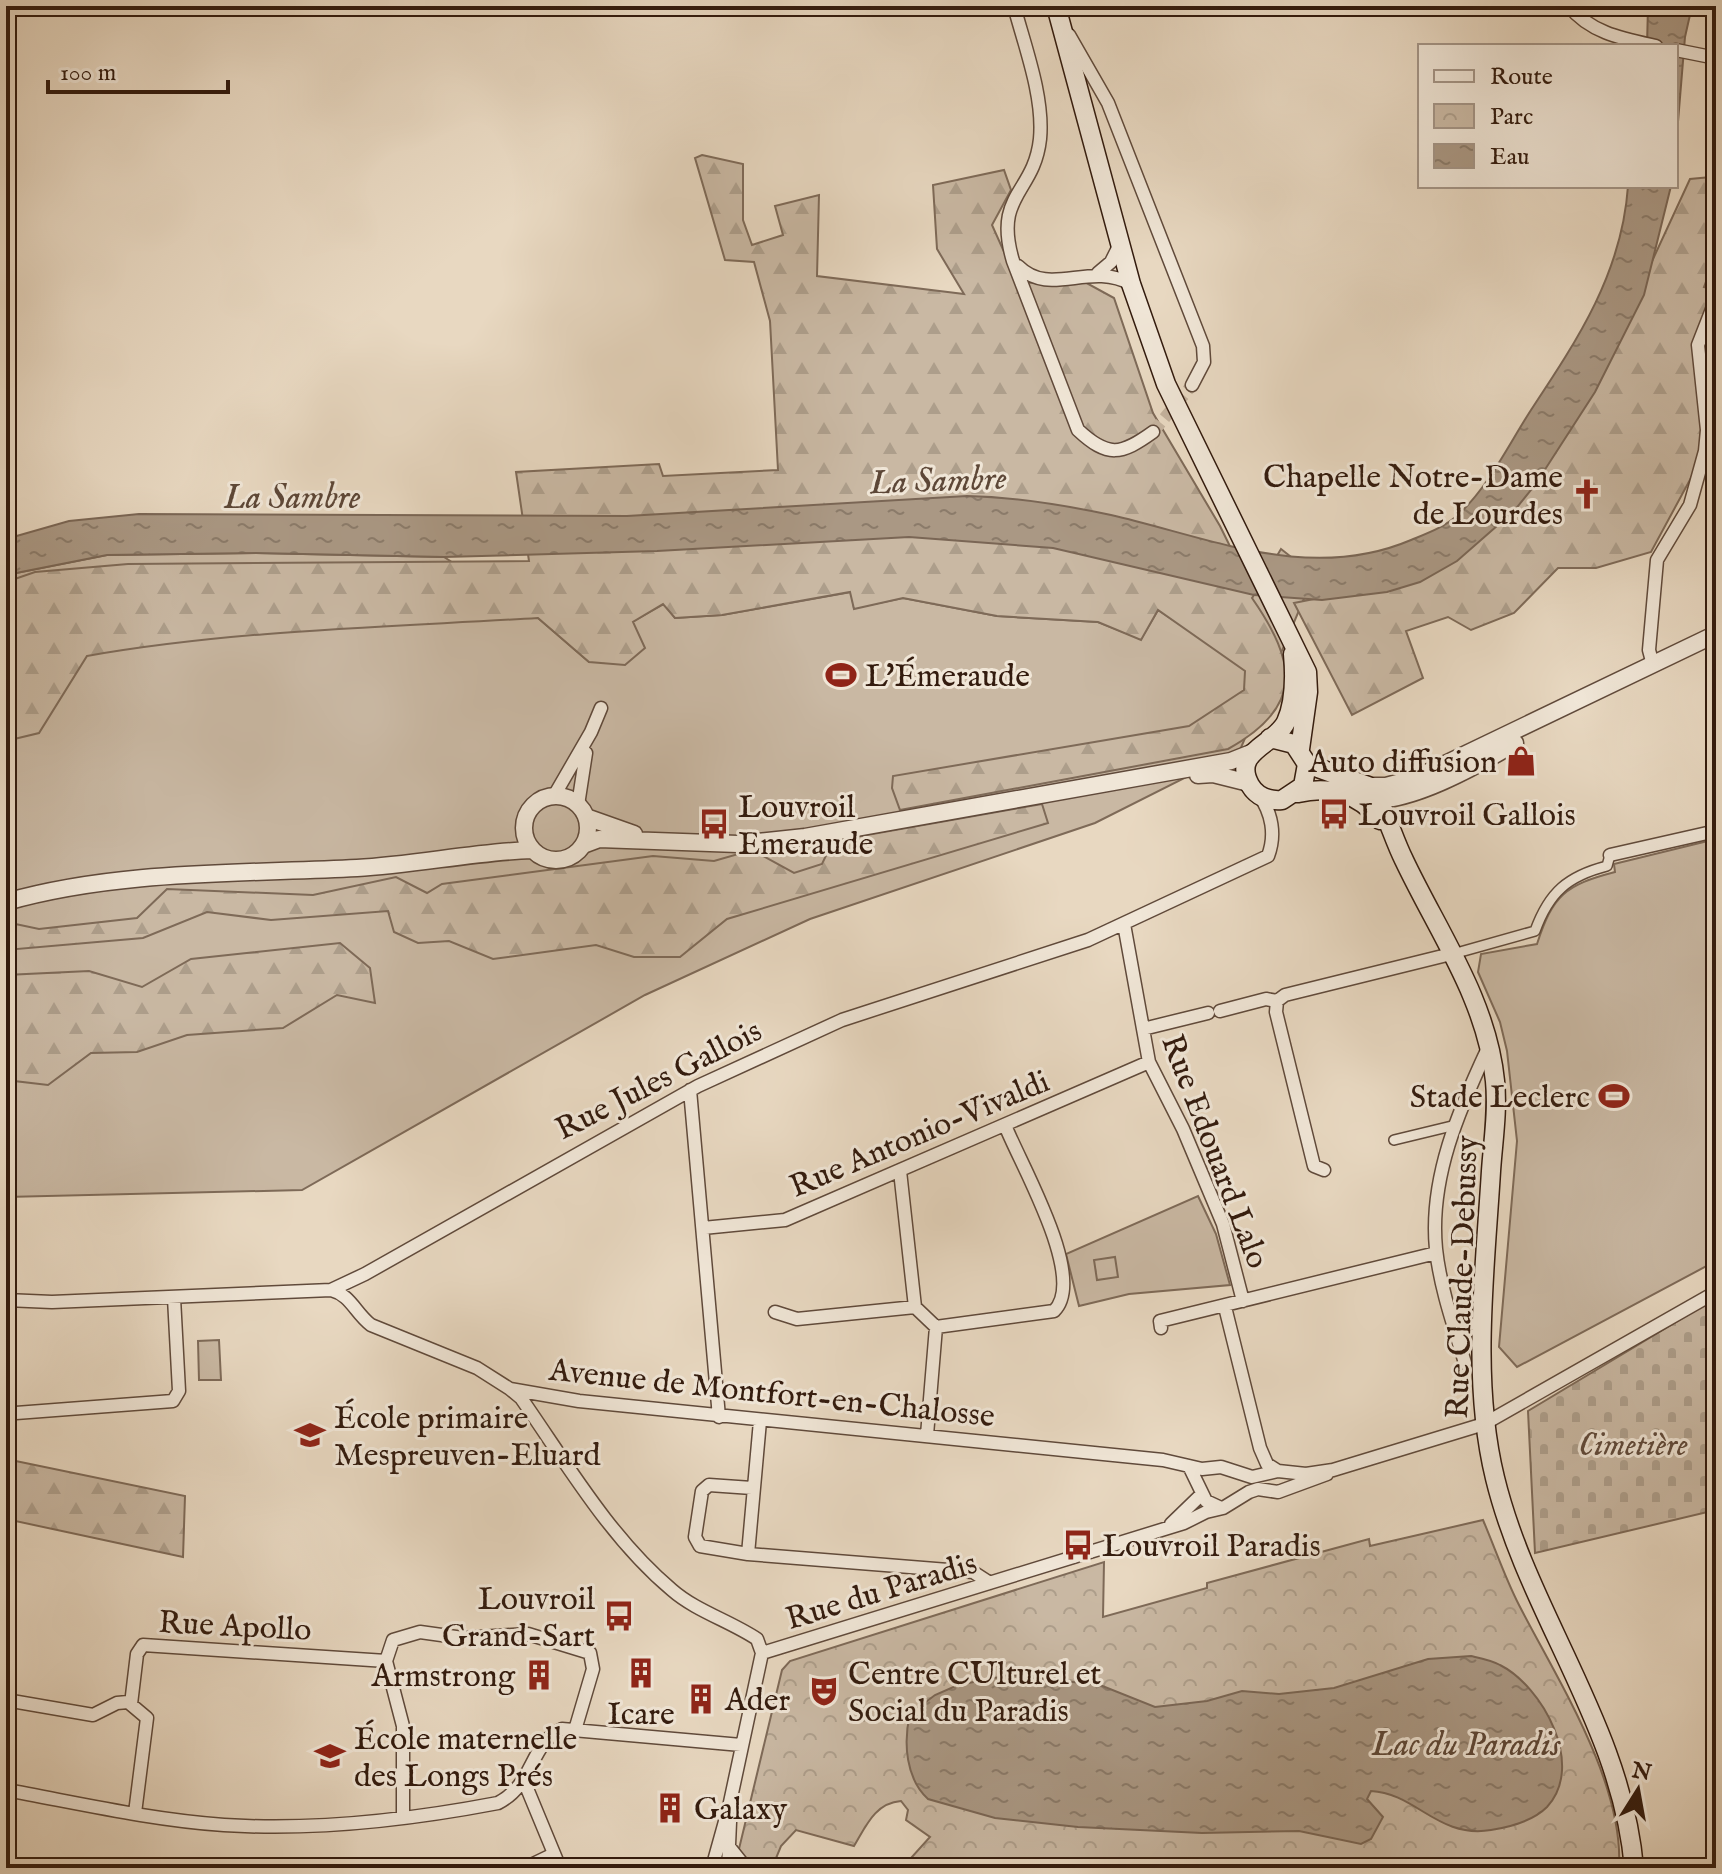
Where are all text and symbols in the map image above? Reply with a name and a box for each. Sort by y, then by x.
scale bar [48,44,228,94]
legend [1418,44,1678,188]
text: 100 m [60,58,116,89]
text: Route [1490,62,1553,93]
text: Parc [1490,102,1533,133]
text: Eau [1490,142,1529,173]
water label: La Sambre [868,458,1008,505]
place label: Chapelle Notre-Dame de Lourdes [1263,458,1563,536]
water label: La Sambre [223,477,361,520]
church icon: Chapelle Notre-Dame de Lourdes [1570,477,1604,511]
place label: L'Émeraude [865,656,1030,698]
sports icon: L'Émeraude [824,658,858,692]
place label: Auto diffusion [1308,743,1497,784]
shop icon: Auto diffusion [1504,744,1538,778]
place label: Louvroil Emeraude [738,788,873,866]
place label: Louvroil Gallois [1358,796,1576,837]
bus stop icon: Louvroil Gallois [1317,797,1351,831]
bus stop icon: Louvroil Emeraude [697,807,731,841]
street label: Rue Jules Gallois [549,1012,769,1151]
street label: Rue Edouard Lalo [1150,1029,1277,1275]
street label: Rue Antonio-Vivaldi [784,1062,1056,1209]
place label: Stade Leclerc [1410,1078,1590,1119]
sports icon: Stade Leclerc [1597,1079,1631,1113]
street label: Rue Claude-Debussy [1438,1135,1489,1419]
street label: Avenue de Montfort-en-Chalosse [546,1351,997,1438]
place label: École primaire Mespreuven-Eluard [334,1398,602,1477]
school or university icon: École primaire Mespreuven-Eluard [293,1418,327,1452]
park label: Cimetière [1578,1426,1688,1467]
place label: Louvroil Paradis [1102,1527,1321,1568]
bus stop icon: Louvroil Paradis [1061,1528,1095,1562]
street label: Rue du Paradis [781,1544,982,1641]
place label: Louvroil Grand-Sart [442,1580,595,1658]
bus stop icon: Louvroil Grand-Sart [602,1599,636,1633]
street label: Rue Apollo [157,1603,312,1652]
place label: Centre CUlturel et Social du Paradis [848,1655,1101,1733]
building icon: Icare [624,1656,658,1690]
place label: Armstrong [370,1657,516,1698]
building icon: Armstrong [522,1658,556,1692]
theatre icon: Centre CUlturel et Social du Paradis [807,1674,841,1708]
place label: Ader [724,1681,790,1722]
building icon: Ader [684,1682,718,1716]
place label: Icare [607,1695,675,1736]
place label: École maternelle des Longs Prés [354,1719,577,1798]
water label: Lac du Paradis [1371,1724,1561,1767]
school or university icon: École maternelle des Longs Prés [313,1739,347,1773]
north arrow [1598,1750,1678,1830]
text: N [1628,1757,1653,1788]
place label: Galaxy [694,1790,787,1831]
building icon: Galaxy [653,1791,687,1825]

